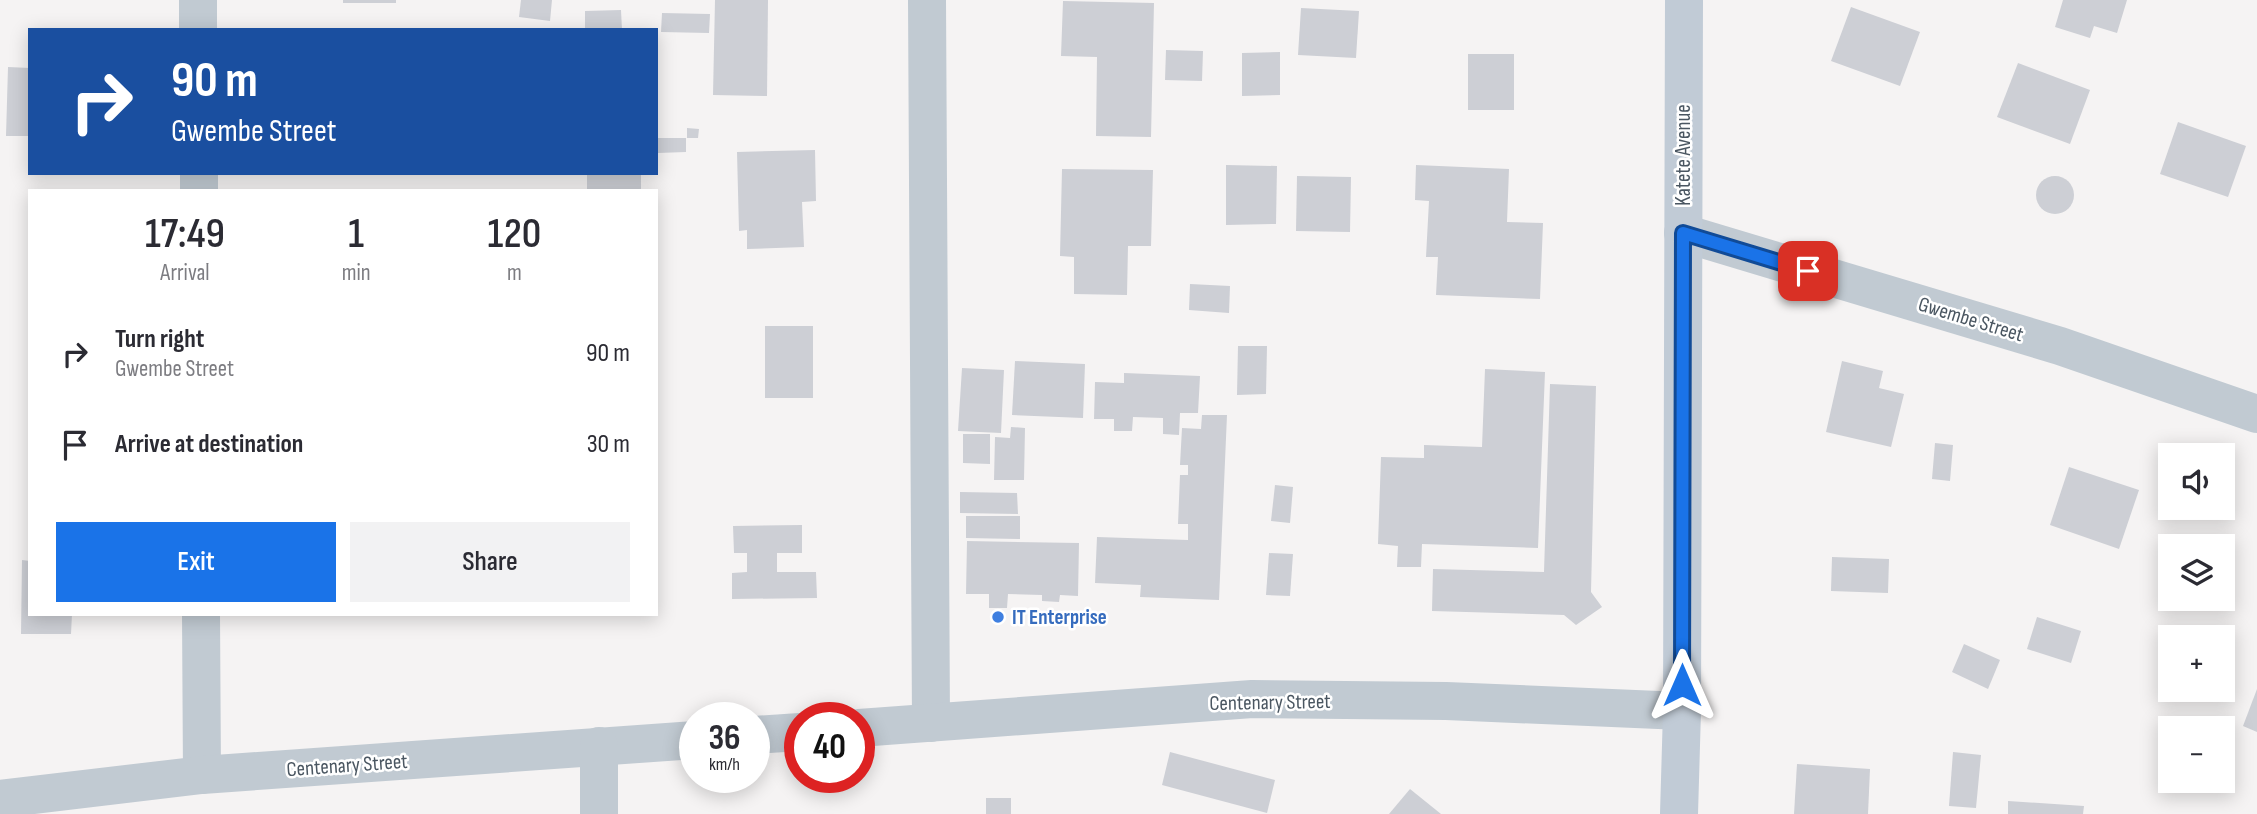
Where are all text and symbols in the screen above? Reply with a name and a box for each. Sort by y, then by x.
text: 90 m [171,52,258,111]
icon: right [56,56,147,147]
street label: Katete Avenue [1671,104,1696,206]
text: Gwembe Street [171,112,337,151]
text: 17:49 [145,209,225,260]
text: 1 [348,209,364,260]
text: 120 [488,209,541,260]
pin [1778,241,1838,301]
icon: arrive [1789,252,1827,290]
text: Arrival [160,259,210,287]
text: min [342,259,371,287]
text: m [507,259,522,287]
street label: Gwembe Street [1915,292,2026,347]
text: Turn right [115,324,204,355]
icon: right [56,335,94,373]
text: 90 m [586,338,630,369]
text: Gwembe Street [115,355,234,383]
icon: arrive [56,426,94,464]
text: Arrive at destination [115,429,303,460]
text: 30 m [587,429,630,460]
map controls [2158,443,2235,793]
button: sound [2158,443,2235,520]
button: Exit [56,522,336,602]
button: Share [350,522,630,602]
button: layers [2158,534,2235,611]
place label: IT Enterprise [1012,605,1107,630]
marker: IT Enterprise [990,609,1006,625]
button: + [2158,625,2235,702]
position arrow [1645,648,1719,722]
street label: Centenary Street [1209,689,1331,716]
speed limit sign: 40 [784,702,875,793]
button: − [2158,716,2235,793]
text: 36 [708,717,741,760]
street label: Centenary Street [286,749,408,782]
text: km/h [709,754,740,775]

